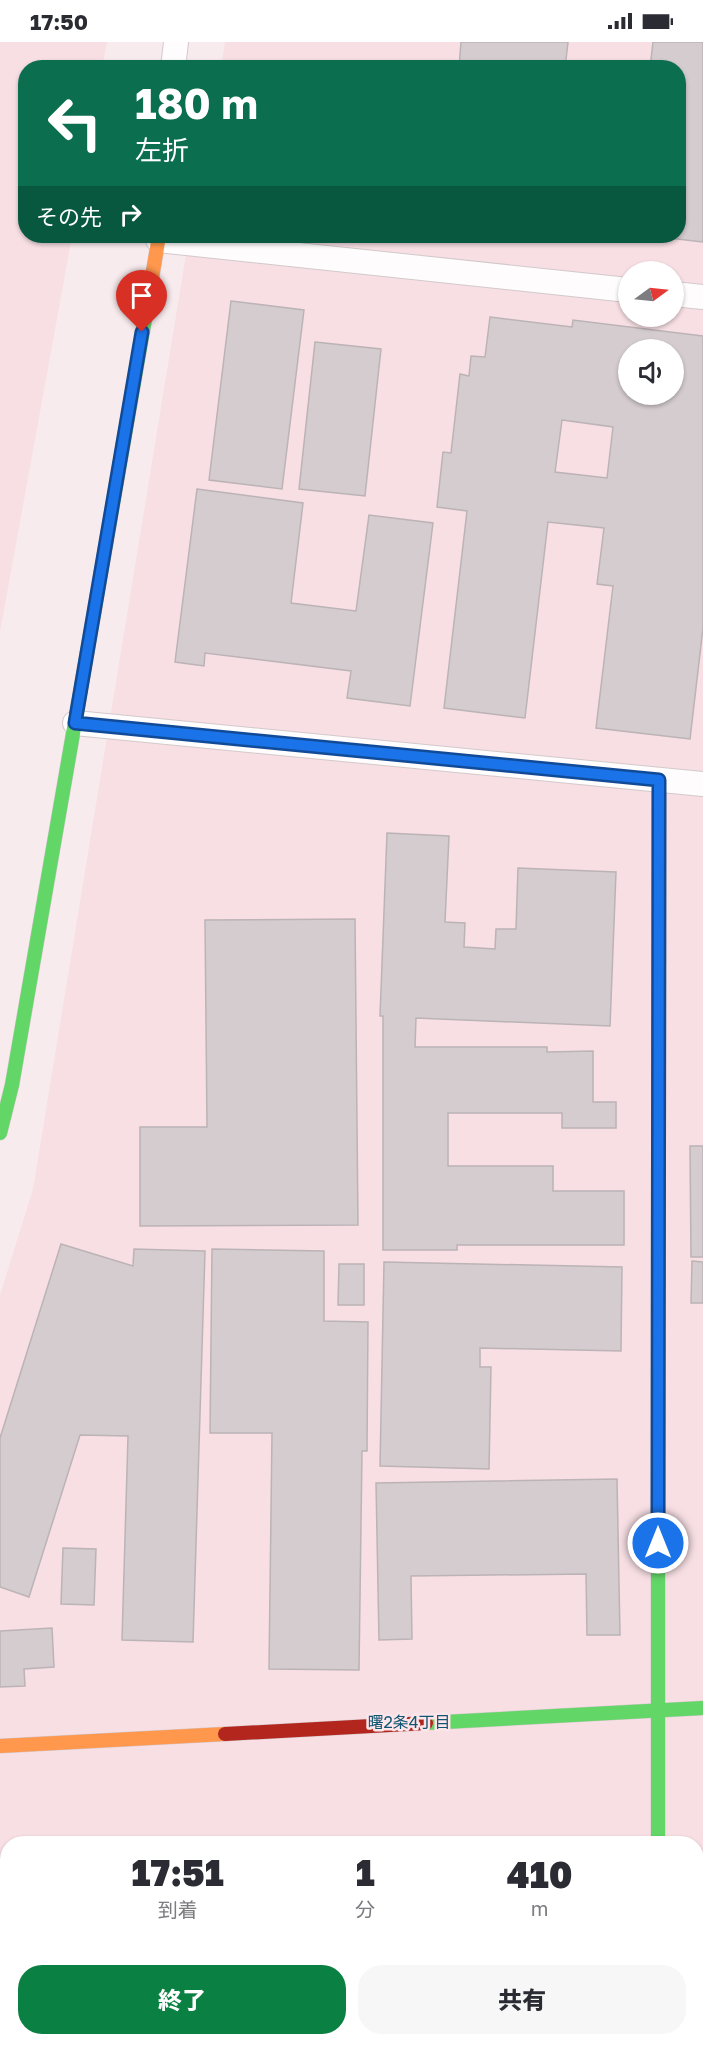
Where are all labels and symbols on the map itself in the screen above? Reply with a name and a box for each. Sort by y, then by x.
north arrow [618,261,684,327]
pin [116,270,167,332]
position arrow [626,1511,690,1575]
district label: 曙2条4丁目 [367,1712,451,1732]

